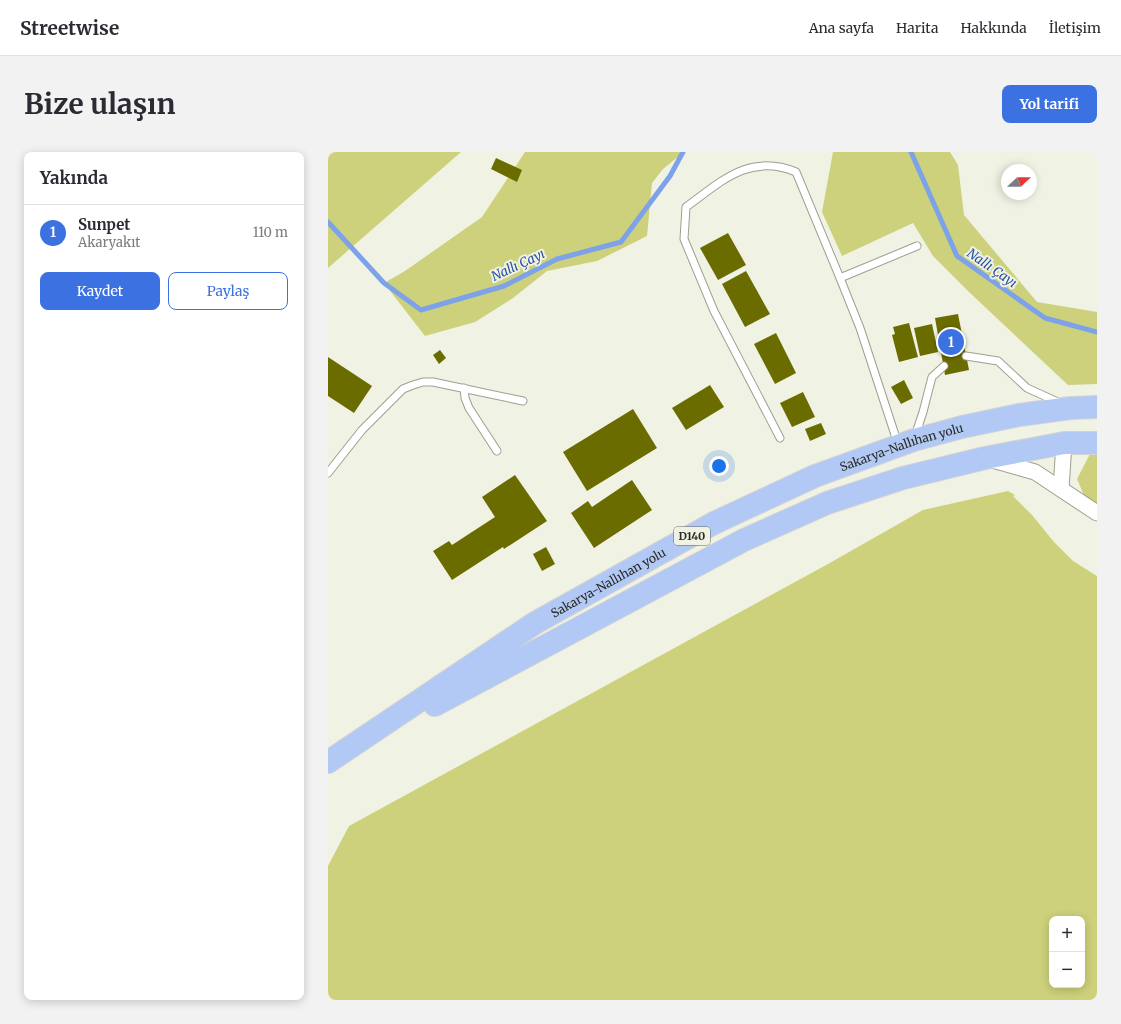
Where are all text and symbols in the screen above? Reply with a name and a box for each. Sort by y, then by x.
text: Streetwise [20,16,119,40]
text: Ana sayfa [809,19,874,37]
text: Harita [896,19,938,37]
text: Hakkında [960,19,1027,37]
text: İletişim [1049,19,1101,37]
button: Yol tarifi [1002,85,1097,123]
text: Bize ulaşın [24,86,175,122]
north arrow [1001,164,1037,200]
text: Yakında [40,167,108,189]
text: Sunpet [78,215,130,234]
text: 1 [50,224,56,241]
text: 110 m [253,224,288,241]
text: Akaryakıt [78,234,140,251]
water label: Nallı Çayı [488,245,548,285]
water label: Nallı Çayı [964,245,1020,291]
button: Kaydet [40,272,160,310]
button: Paylaş [168,272,288,310]
pin: 1 [938,327,964,357]
street label: Sakarya-Nallıhan yolu [837,419,965,474]
your location [709,456,729,476]
road number: D140 [674,527,710,545]
street label: Sakarya-Nallıhan yolu [548,544,668,620]
map controls [1049,916,1085,988]
button: + [1049,916,1085,952]
button: − [1049,952,1085,988]

